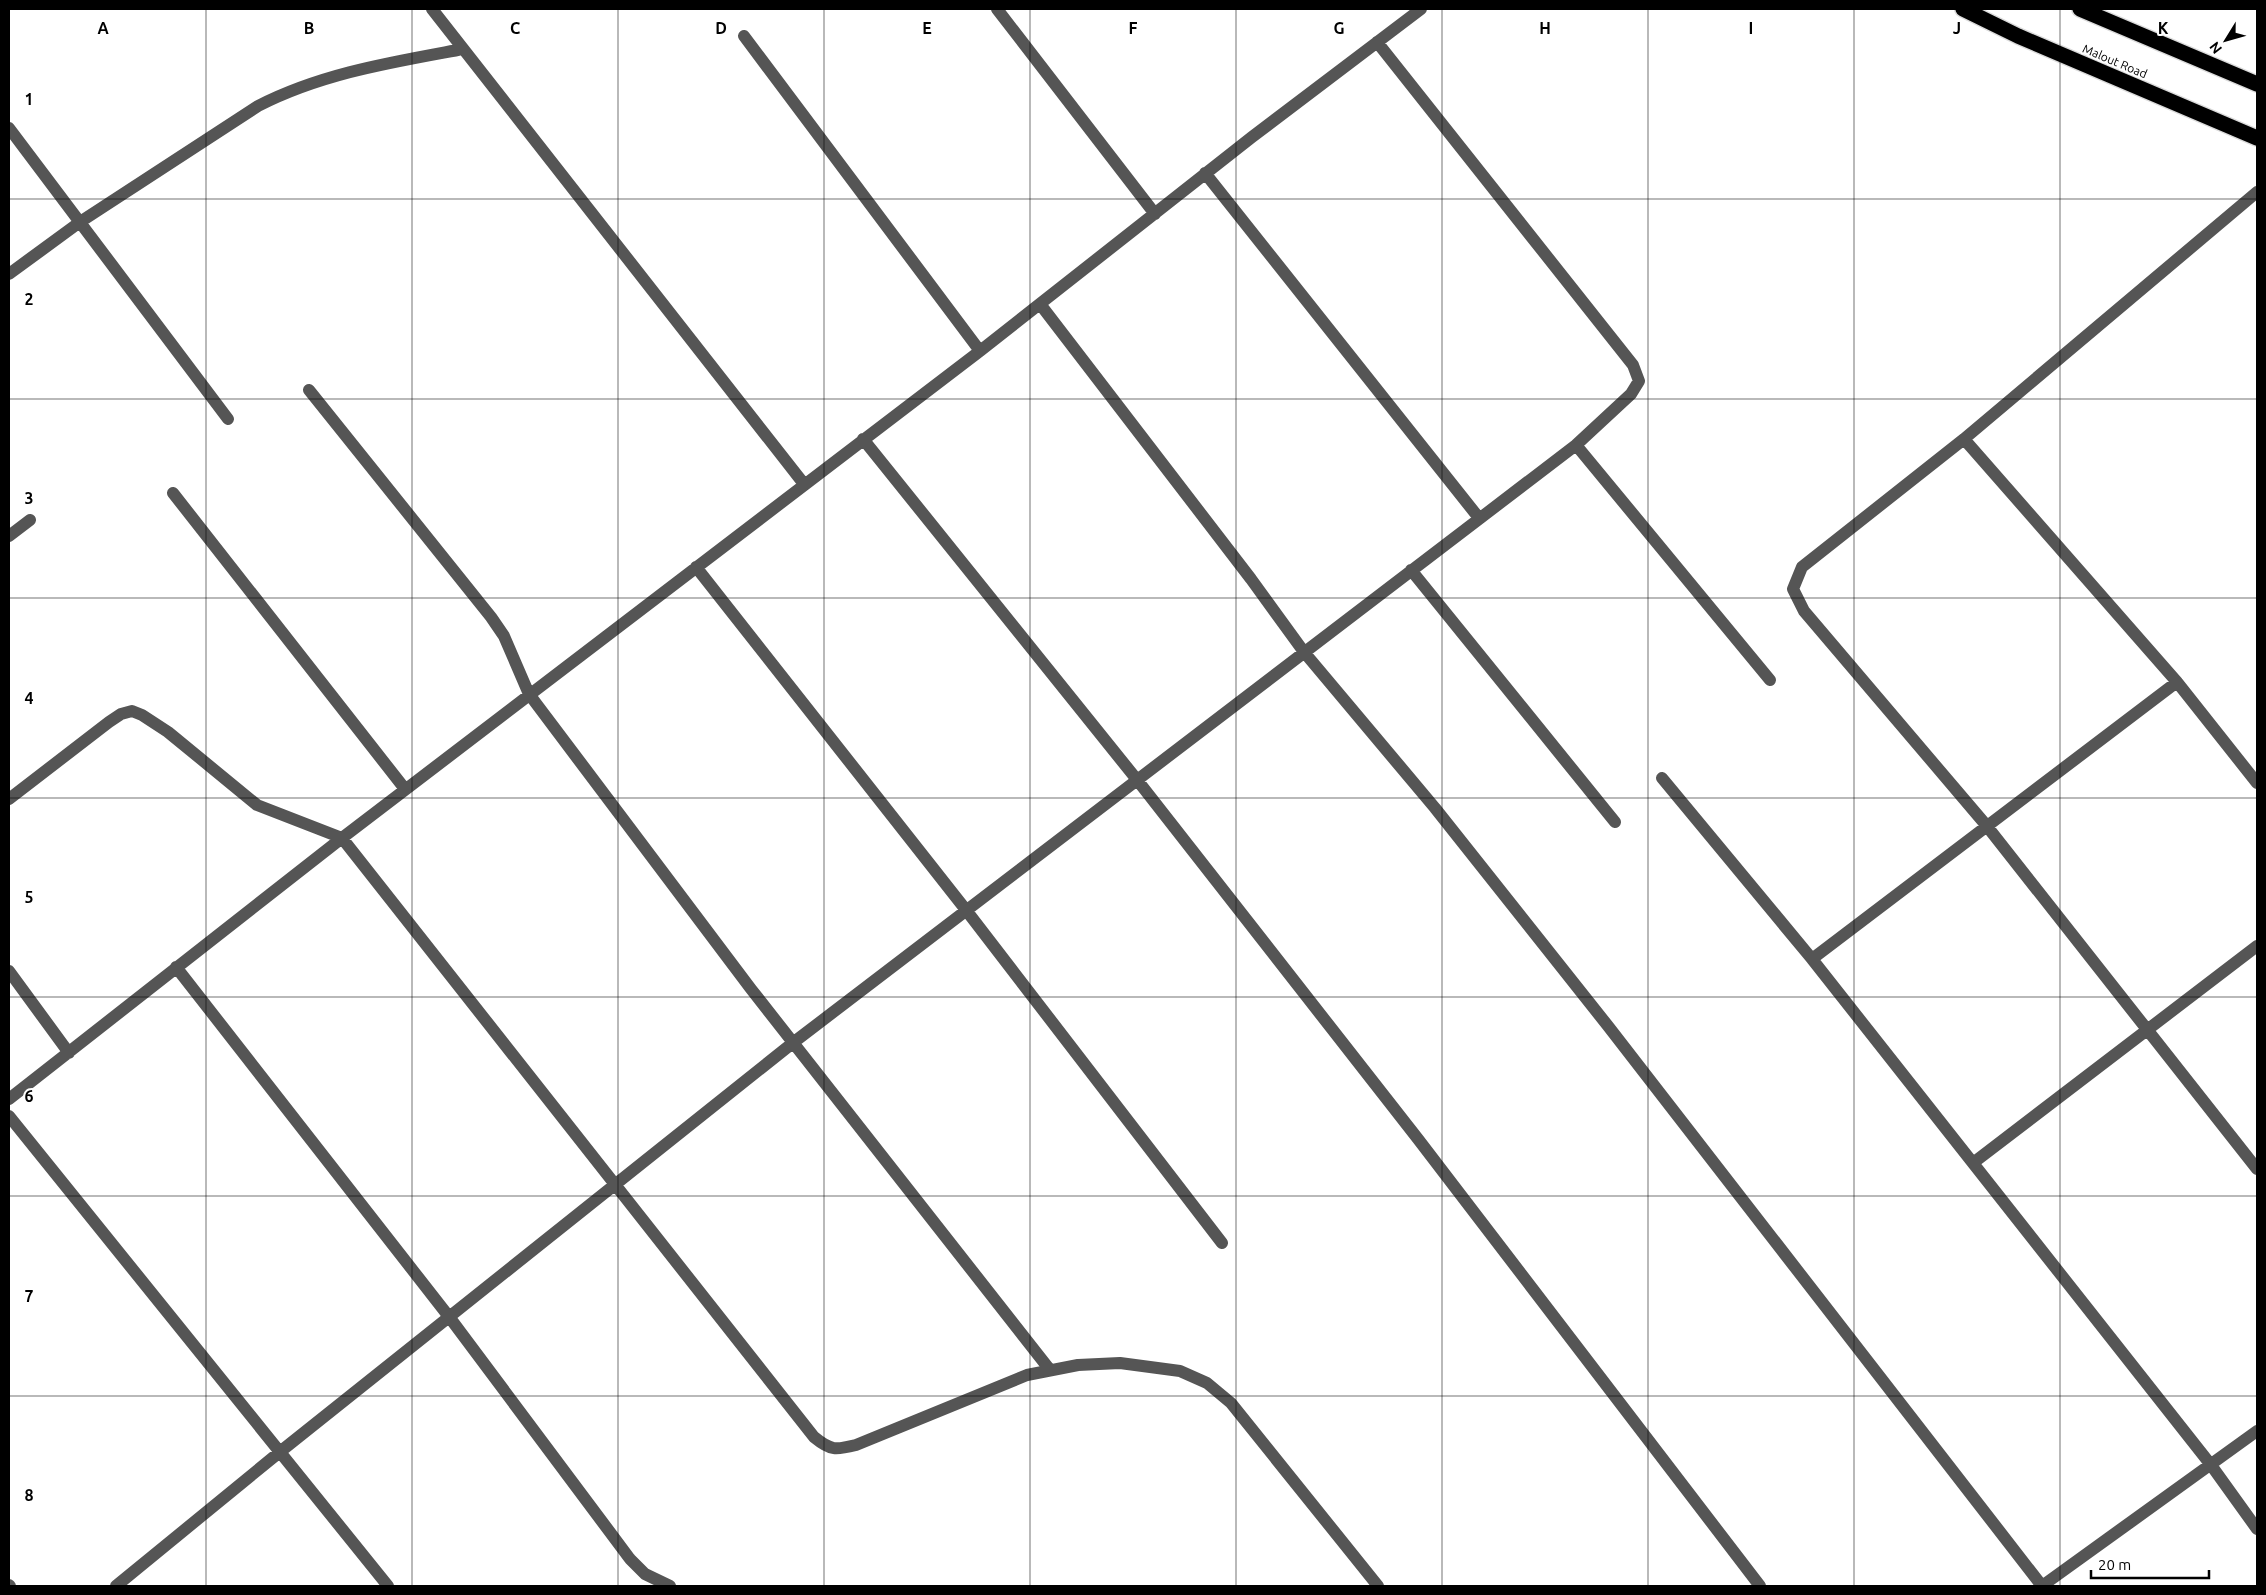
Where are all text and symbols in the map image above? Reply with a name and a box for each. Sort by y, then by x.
north arrow [2201,15,2251,65]
text: A [97,19,109,37]
text: B [304,19,314,37]
text: C [510,19,520,37]
text: D [715,19,727,37]
text: E [922,19,932,37]
text: F [1129,19,1138,37]
text: G [1333,19,1345,37]
text: H [1539,19,1551,37]
text: I [1749,19,1753,37]
text: J [1953,19,1961,37]
text: K [2158,19,2169,37]
text: N [2206,39,2225,57]
street label: Malout Road [2081,42,2149,80]
text: 1 [24,90,34,108]
text: 2 [24,290,34,308]
text: 3 [24,489,34,507]
text: 4 [24,689,34,707]
text: 5 [24,888,34,906]
text: 6 [24,1087,34,1105]
text: 7 [24,1287,34,1305]
text: 8 [24,1486,34,1504]
scale bar [2091,1548,2208,1580]
text: 20 m [2098,1556,2131,1573]

